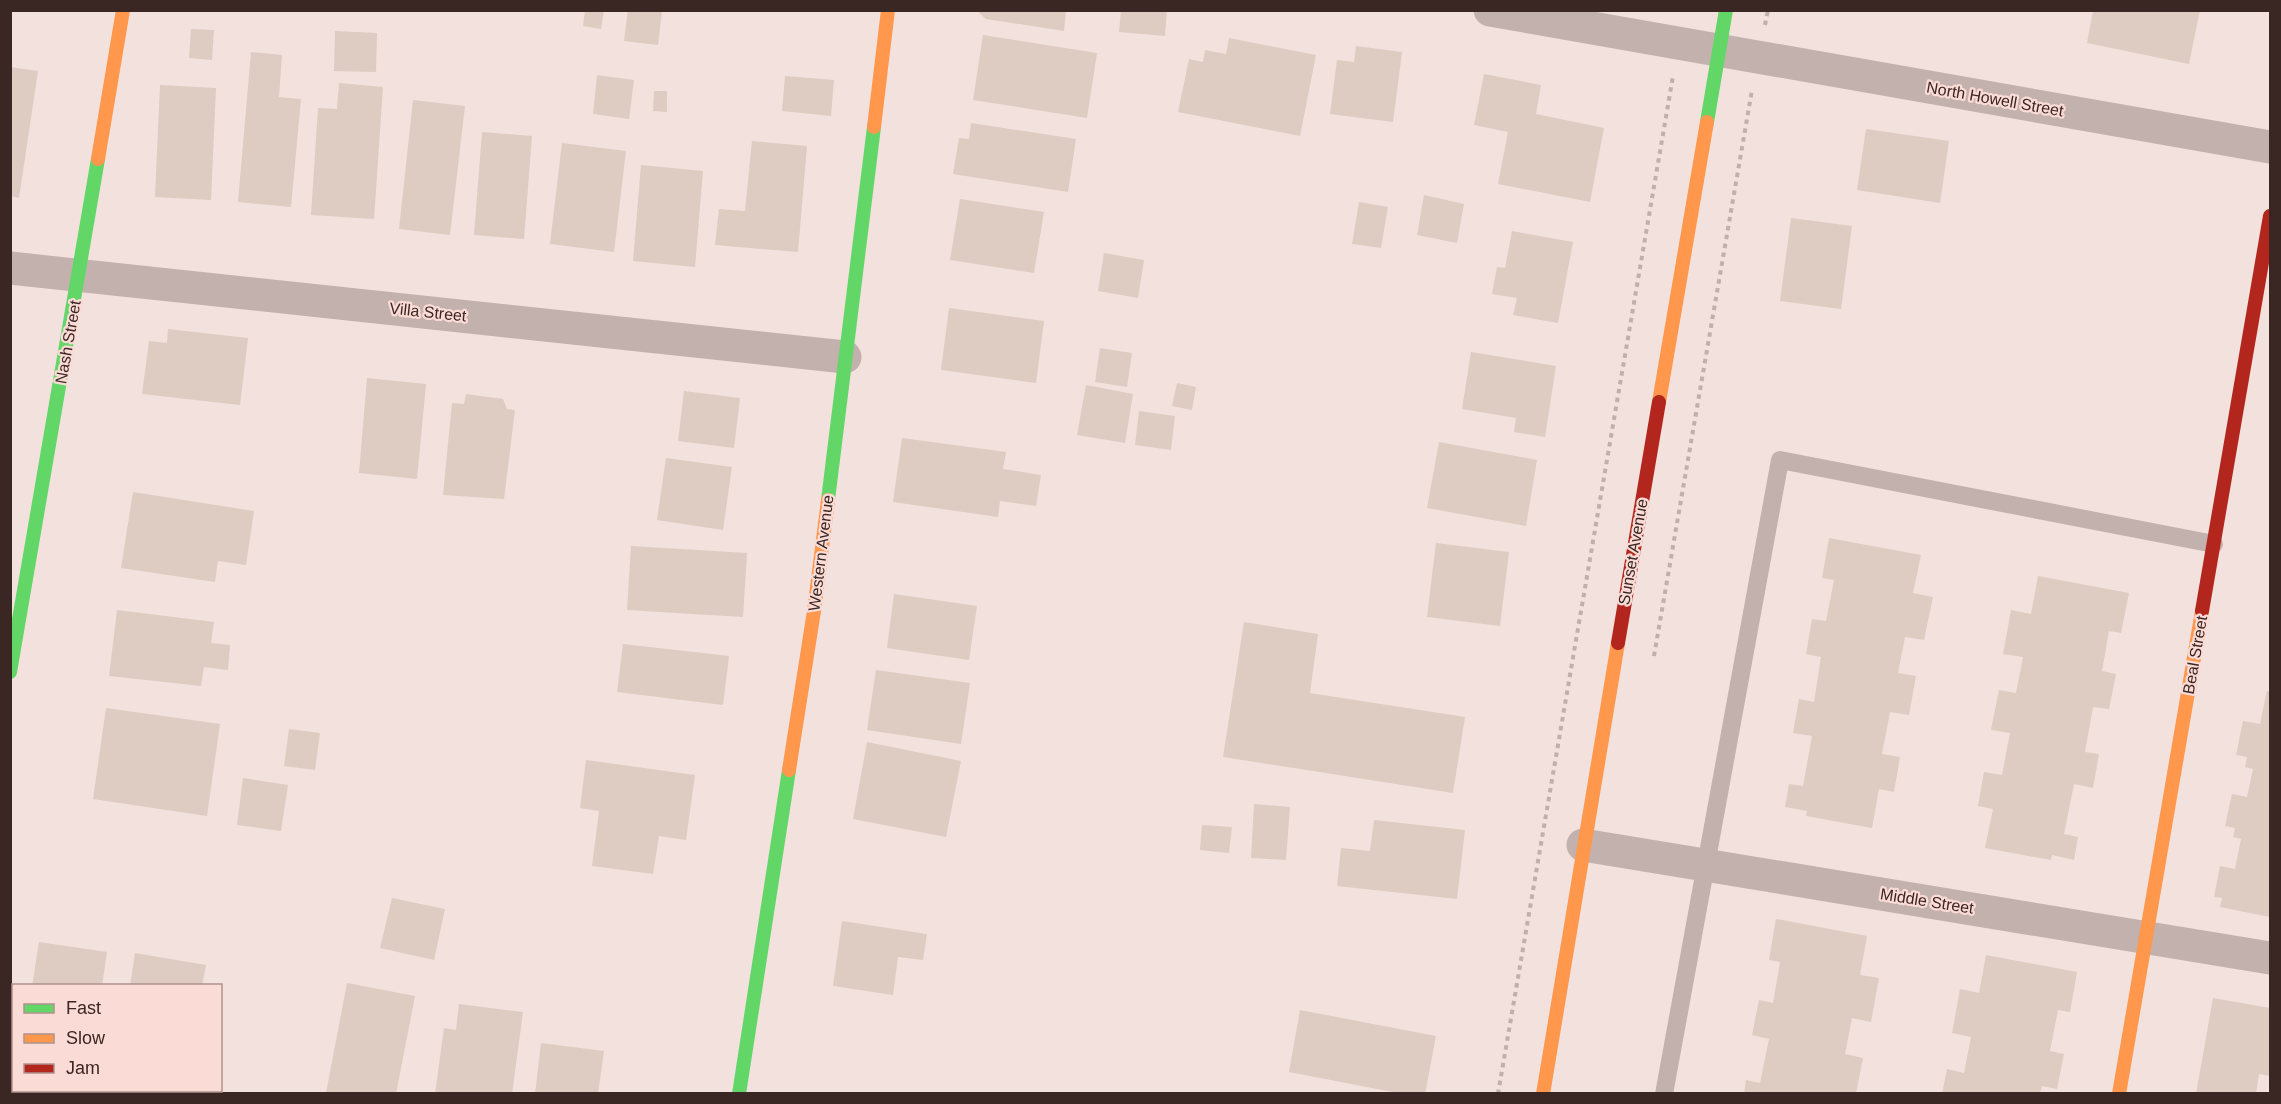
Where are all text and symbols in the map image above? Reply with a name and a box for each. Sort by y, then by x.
street label: North Howell Street [1925,79,2065,120]
street label: Nash Street [52,298,84,385]
street label: Villa Street [389,300,468,325]
street label: Western Avenue [805,494,837,612]
street label: Sunset Avenue [1615,498,1651,606]
street label: Beal Street [2180,614,2210,695]
street label: Middle Street [1879,885,1975,917]
legend [12,984,222,1092]
text: Fast [66,998,101,1018]
text: Slow [66,1028,106,1048]
text: Jam [66,1058,100,1078]

